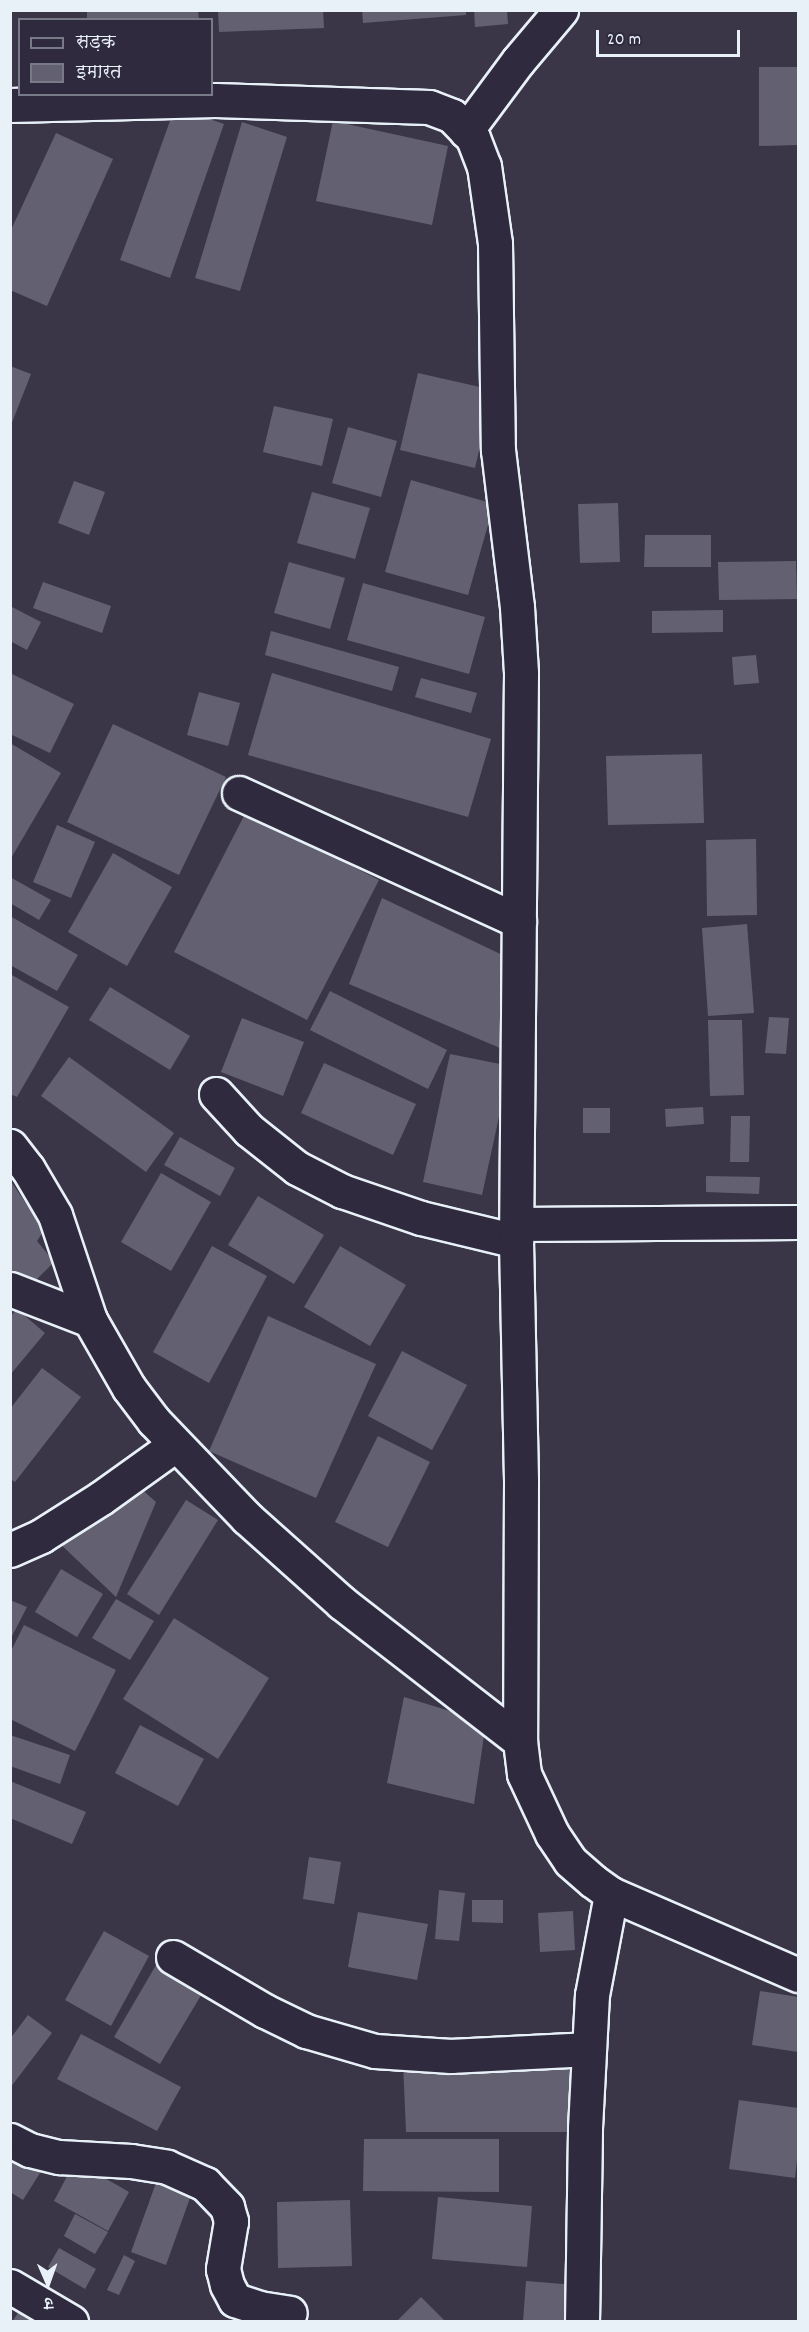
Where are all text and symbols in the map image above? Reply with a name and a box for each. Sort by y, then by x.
legend [18,18,213,96]
scale bar [599,18,743,56]
text: 20 m [607,28,641,53]
text: सड़क [76,31,116,56]
text: इमारत [76,61,122,86]
north arrow [18,2254,78,2314]
text: उ [44,2291,54,2314]

